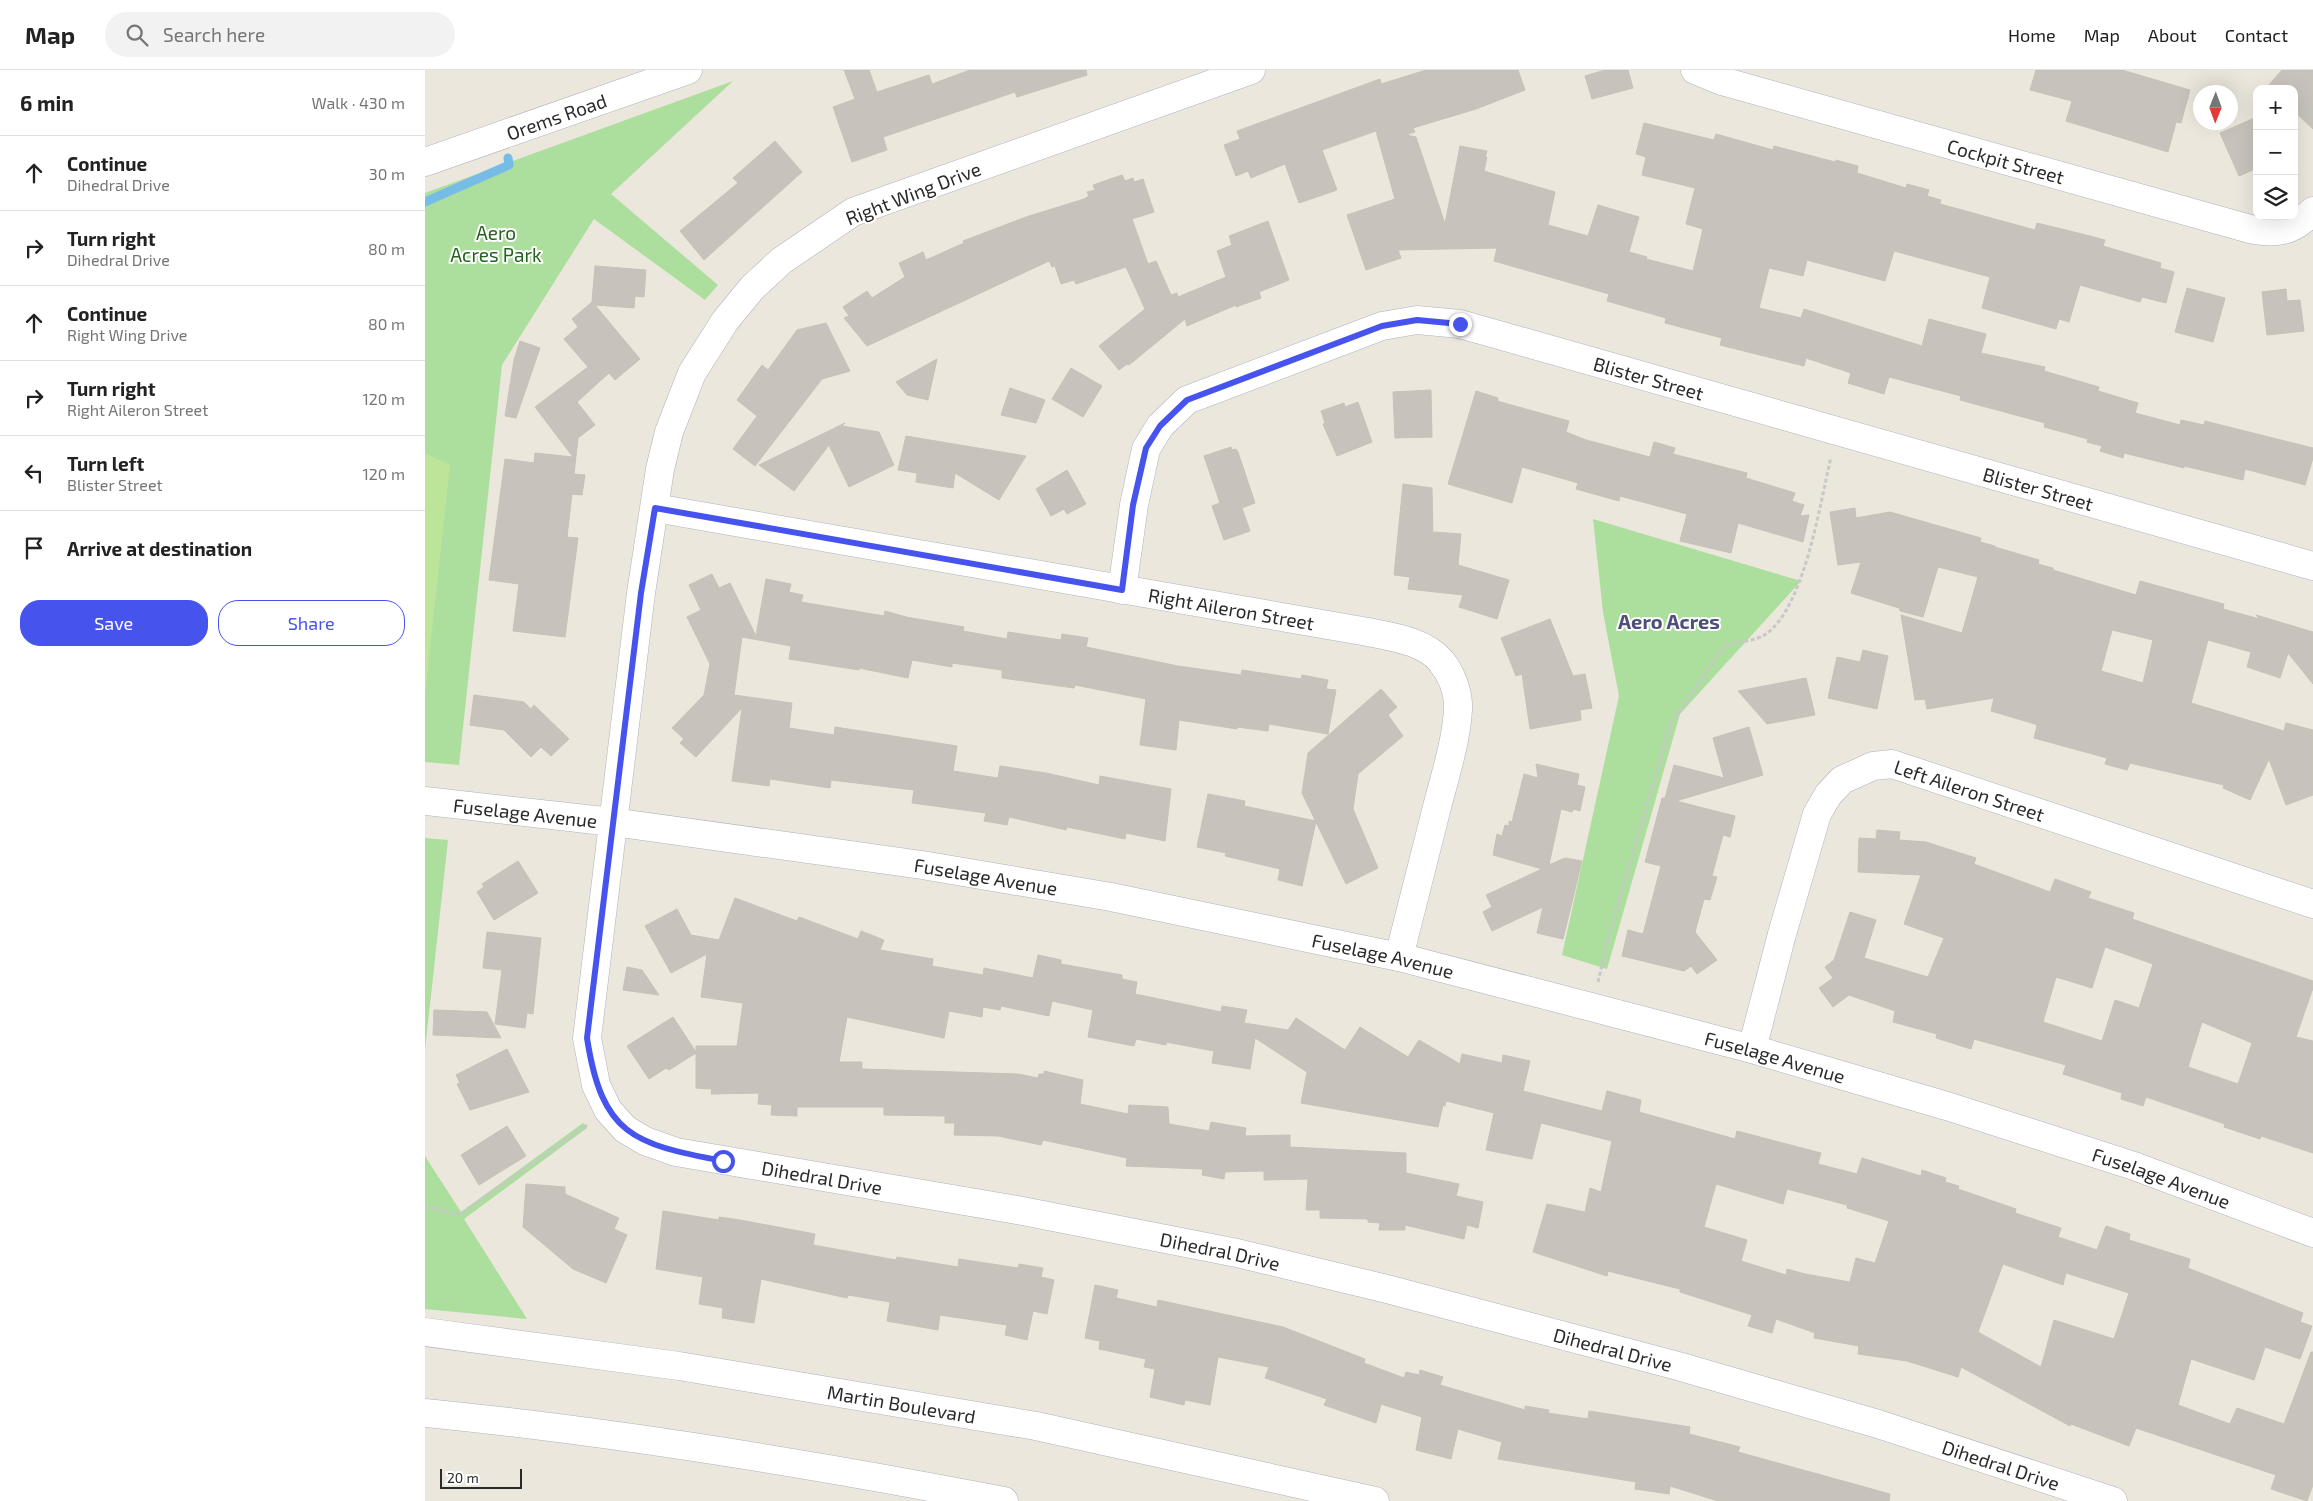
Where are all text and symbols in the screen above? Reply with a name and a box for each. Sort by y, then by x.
search box [105,12,455,57]
text: Map [25,20,75,49]
icon: search [123,21,151,49]
text: Search here [163,23,265,46]
text: Home [2008,24,2056,46]
text: Map [2084,24,2120,46]
text: About [2148,24,2197,46]
text: Contact [2225,24,2288,46]
north arrow [2193,85,2238,130]
map controls [2253,85,2298,220]
button: + [2253,85,2298,130]
street label: Orems Road [503,88,609,144]
text: 6 min [20,90,74,115]
text: Walk · 430 m [312,93,405,112]
button: − [2253,130,2298,175]
street label: Cockpit Street [1945,133,2067,188]
text: Continue [67,152,147,175]
street label: Right Wing Drive [842,157,984,229]
icon: ahead [20,159,48,187]
text: 30 m [369,164,405,183]
text: Dihedral Drive [67,175,170,194]
button: layers [2253,175,2298,220]
park label: Aero Acres Park [450,221,542,266]
text: Turn right [67,227,155,250]
icon: right [20,234,48,262]
text: 80 m [368,239,405,258]
text: Dihedral Drive [67,250,170,269]
text: Continue [67,302,147,325]
icon: ahead [20,309,48,337]
route end [1449,313,1472,336]
text: 80 m [368,314,405,333]
text: Right Wing Drive [67,325,187,344]
street label: Blister Street [1591,351,1707,404]
text: Turn right [67,377,155,400]
icon: right [20,384,48,412]
text: 120 m [362,389,405,408]
text: Right Aileron Street [67,400,208,419]
text: Turn left [67,452,144,475]
icon: left [20,459,48,487]
street label: Blister Street [1981,462,2096,515]
text: 120 m [362,464,405,483]
text: Blister Street [67,475,163,494]
icon: arrive [20,534,48,562]
text: Arrive at destination [67,537,252,560]
street label: Right Aileron Street [1147,583,1316,634]
button: Save [20,600,208,646]
button: Share [218,600,405,646]
district label: Aero Acres [1618,609,1720,633]
street label: Left Aileron Street [1891,754,2047,825]
street label: Fuselage Avenue [452,793,599,832]
street label: Fuselage Avenue [913,853,1059,899]
street label: Fuselage Avenue [1310,928,1457,982]
street label: Fuselage Avenue [1702,1026,1848,1087]
street label: Fuselage Avenue [2090,1142,2234,1213]
route start [712,1150,735,1173]
street label: Dihedral Drive [760,1155,884,1198]
street label: Dihedral Drive [1158,1227,1283,1274]
street label: Dihedral Drive [1551,1322,1675,1376]
street label: Martin Boulevard [826,1380,977,1427]
street label: Dihedral Drive [1939,1434,2063,1494]
scale bar [440,1466,523,1489]
text: 20 m [447,1469,479,1486]

